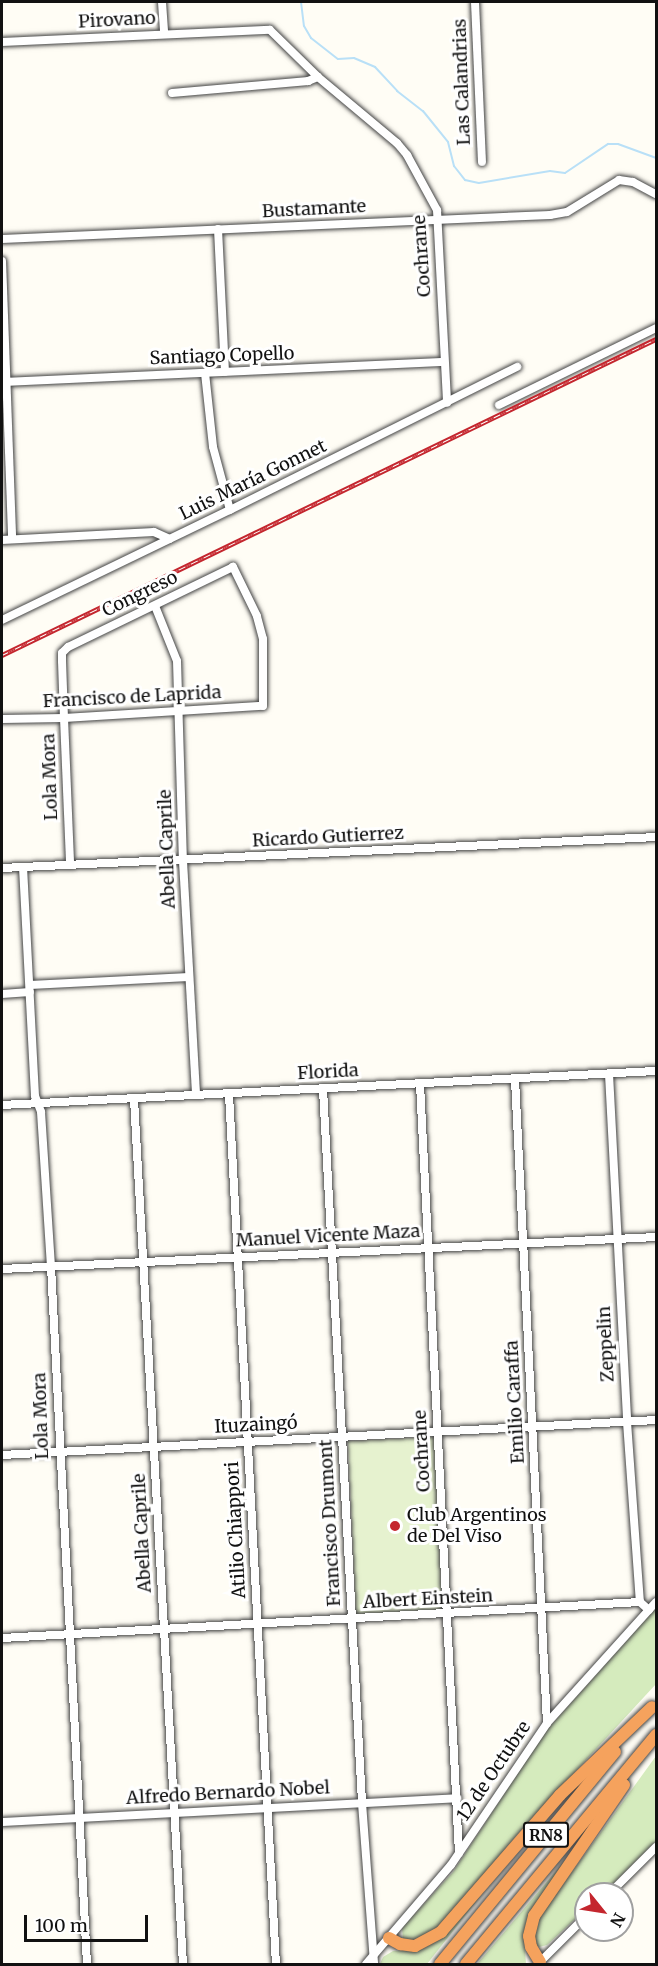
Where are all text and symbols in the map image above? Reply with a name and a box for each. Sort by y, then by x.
street label: Pirovano [78,7,156,33]
street label: Las Calandrias [449,18,475,146]
street label: Bustamante [261,195,367,223]
street label: Cochrane [408,214,436,298]
street label: Santiago Copello [149,343,295,369]
street label: Luis María Gonnet [176,435,330,525]
street label: Congreso [99,566,181,622]
street label: Francisco de Laprida [42,682,222,712]
street label: Lola Mora [38,733,62,821]
street label: Abella Caprile [154,789,180,909]
street label: Ricardo Gutierrez [252,822,404,852]
street label: Florida [297,1060,359,1084]
street label: Manuel Vicente Maza [235,1220,421,1252]
street label: Zeppelin [593,1305,619,1383]
street label: Emilio Caraffa [501,1340,529,1464]
street label: Lola Mora [29,1372,53,1460]
street label: Cochrane [409,1409,435,1493]
street label: Ituzaingó [214,1412,298,1438]
street label: Francisco Drumont [315,1439,345,1607]
street label: Atilio Chiappori [222,1461,250,1599]
street label: Abella Caprile [128,1473,156,1593]
place label: Club Argentinos de Del Viso [407,1505,547,1547]
marker: Club Argentinos de Del Viso [388,1519,402,1533]
street label: Albert Einstein [362,1585,494,1613]
street label: 12 de Octubre [453,1717,535,1825]
street label: Alfredo Bernardo Nobel [126,1777,330,1809]
road number: RN8 [522,1822,570,1848]
north arrow [574,1882,634,1942]
scale bar [27,1903,152,1941]
text: N [606,1910,630,1930]
text: 100 m [35,1914,88,1937]

